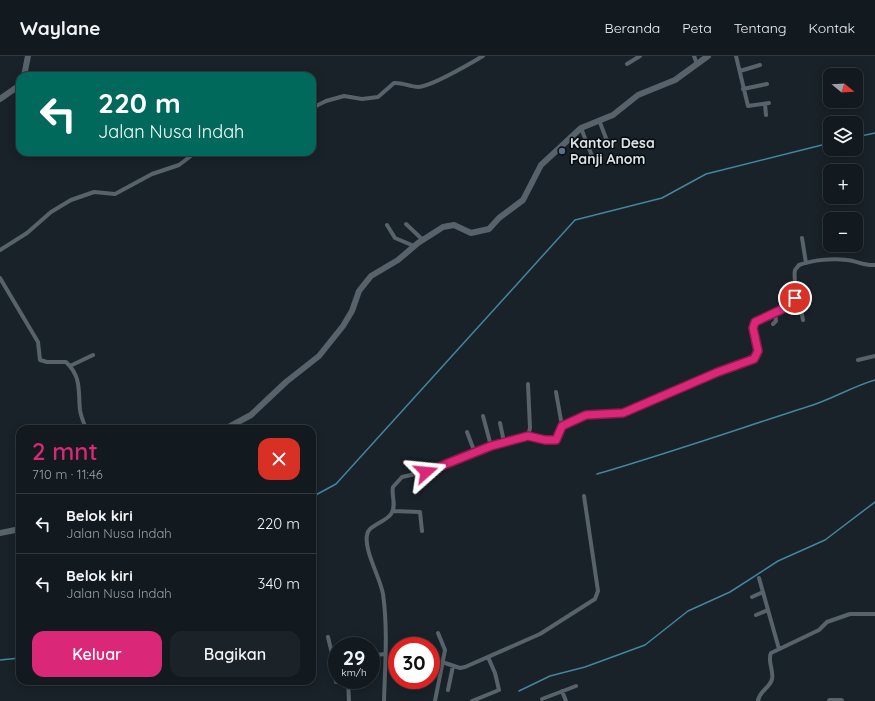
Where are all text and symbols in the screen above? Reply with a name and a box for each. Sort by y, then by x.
text: Waylane [20,16,100,40]
text: Beranda [605,19,660,37]
text: Peta [682,19,712,37]
text: Tentang [734,19,787,37]
text: Kontak [809,19,855,37]
north arrow [823,68,863,108]
map controls [823,68,863,252]
text: 220 m [98,85,181,120]
icon: left [32,88,84,140]
button: layers [823,116,863,156]
text: Jalan Nusa Indah [98,120,244,143]
place label: Kantor Desa Panji Anom [570,134,655,168]
marker: Kantor Desa Panji Anom [557,146,567,156]
button: + [823,164,863,204]
button: − [823,212,863,252]
pin [778,281,812,315]
icon: arrive [784,287,806,309]
text: 2 mnt [32,436,98,466]
button: close [258,438,300,480]
position arrow [405,451,447,493]
text: 710 m · 11:46 [32,466,103,482]
text: Belok kiri [66,506,133,525]
icon: left [32,513,54,535]
text: 220 m [257,514,300,533]
text: Jalan Nusa Indah [66,525,172,541]
text: Belok kiri [66,566,133,585]
icon: left [32,573,54,595]
text: 340 m [258,574,300,593]
text: Jalan Nusa Indah [66,585,172,601]
button: Keluar [32,631,162,677]
button: Bagikan [170,631,300,677]
speed limit sign: 30 [388,637,440,689]
text: 29 [343,645,365,670]
text: km/h [341,666,367,679]

